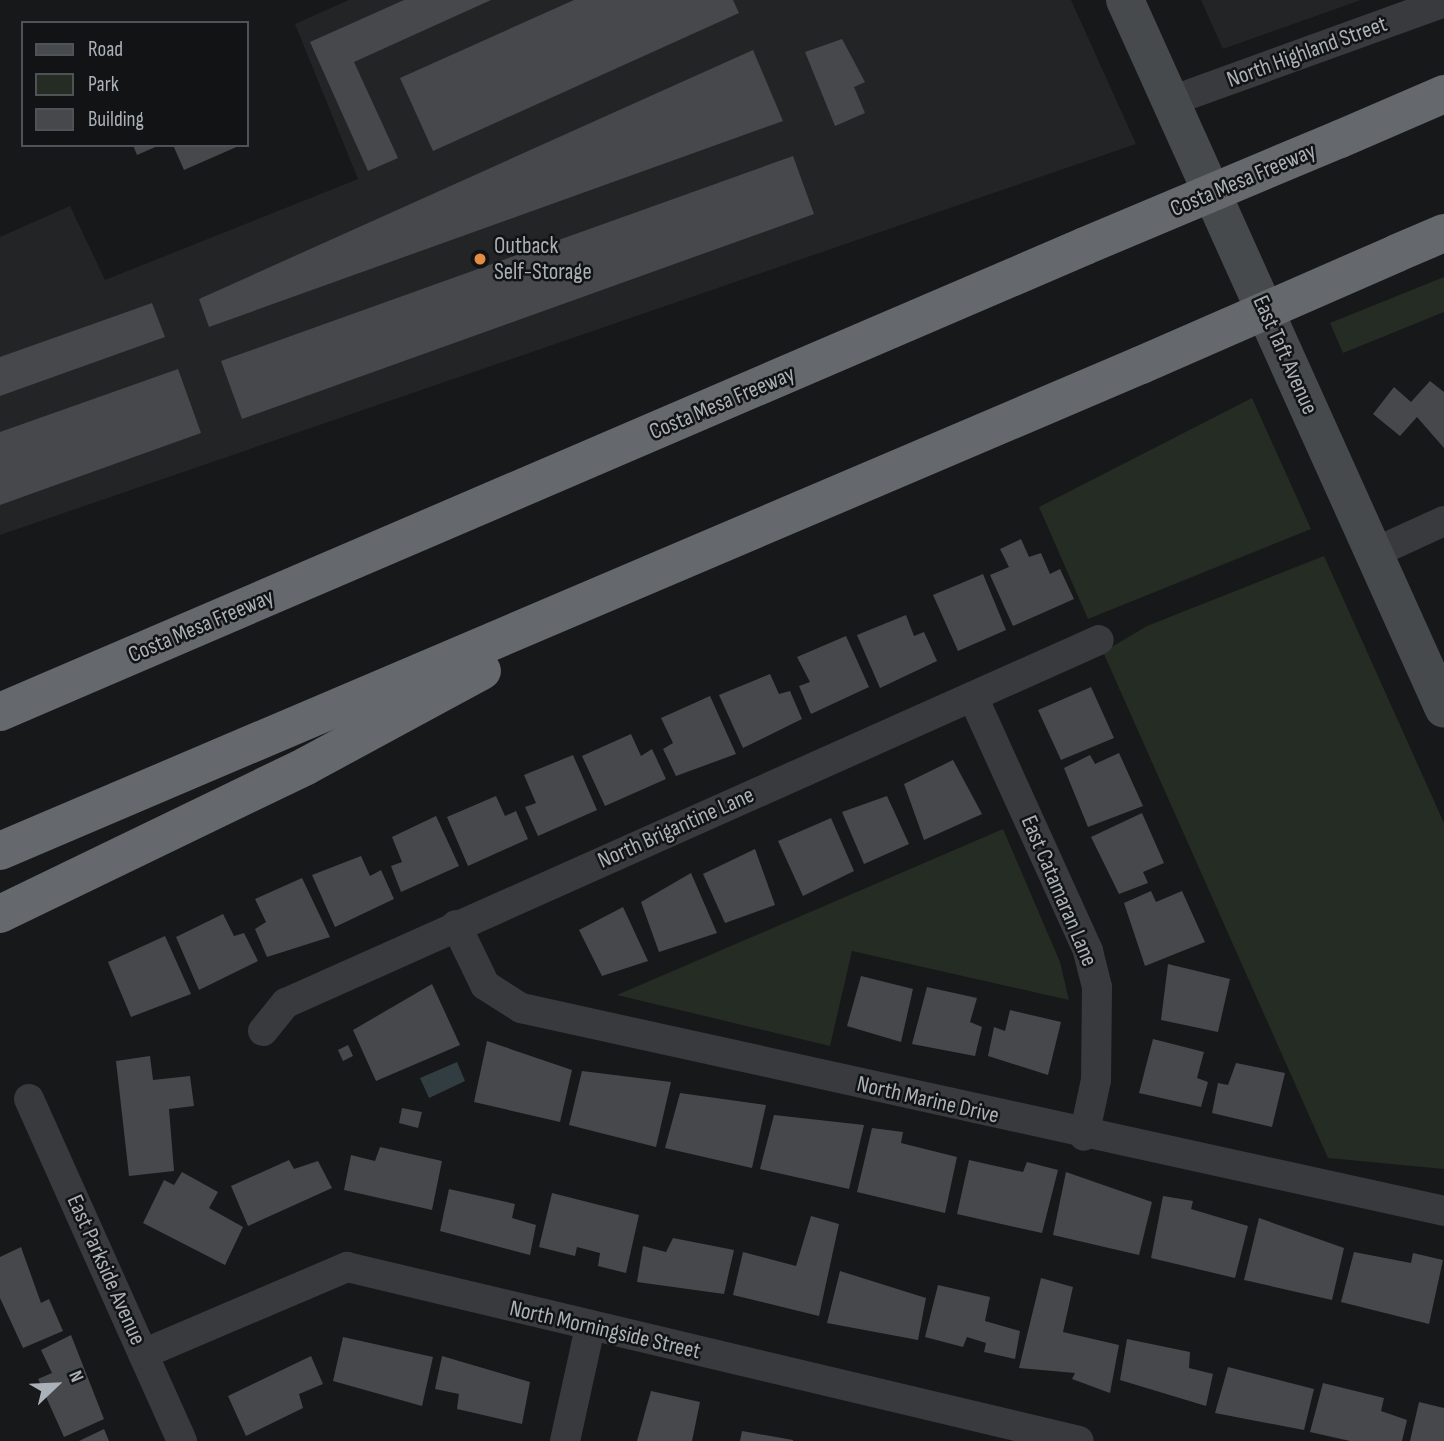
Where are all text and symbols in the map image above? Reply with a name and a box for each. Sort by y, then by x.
street label: North Highland Street [1223,10,1391,94]
legend [21,21,248,147]
text: Road [88,37,123,62]
text: Park [88,72,119,97]
text: Building [88,107,144,132]
street label: Costa Mesa Freeway [1166,137,1320,223]
place label: Outback Self-Storage [494,232,592,286]
marker: Outback Self-Storage [472,251,488,267]
street label: East Taft Avenue [1247,291,1323,419]
street label: Costa Mesa Freeway [645,360,799,446]
street label: Costa Mesa Freeway [124,583,278,669]
street label: North Brigantine Lane [594,781,758,875]
street label: East Catamaran Lane [1015,812,1103,970]
street label: North Marine Drive [854,1070,1002,1130]
street label: East Parkside Avenue [61,1191,151,1349]
street label: North Morningside Street [507,1295,703,1365]
north arrow [21,1350,91,1420]
text: N [63,1367,88,1386]

